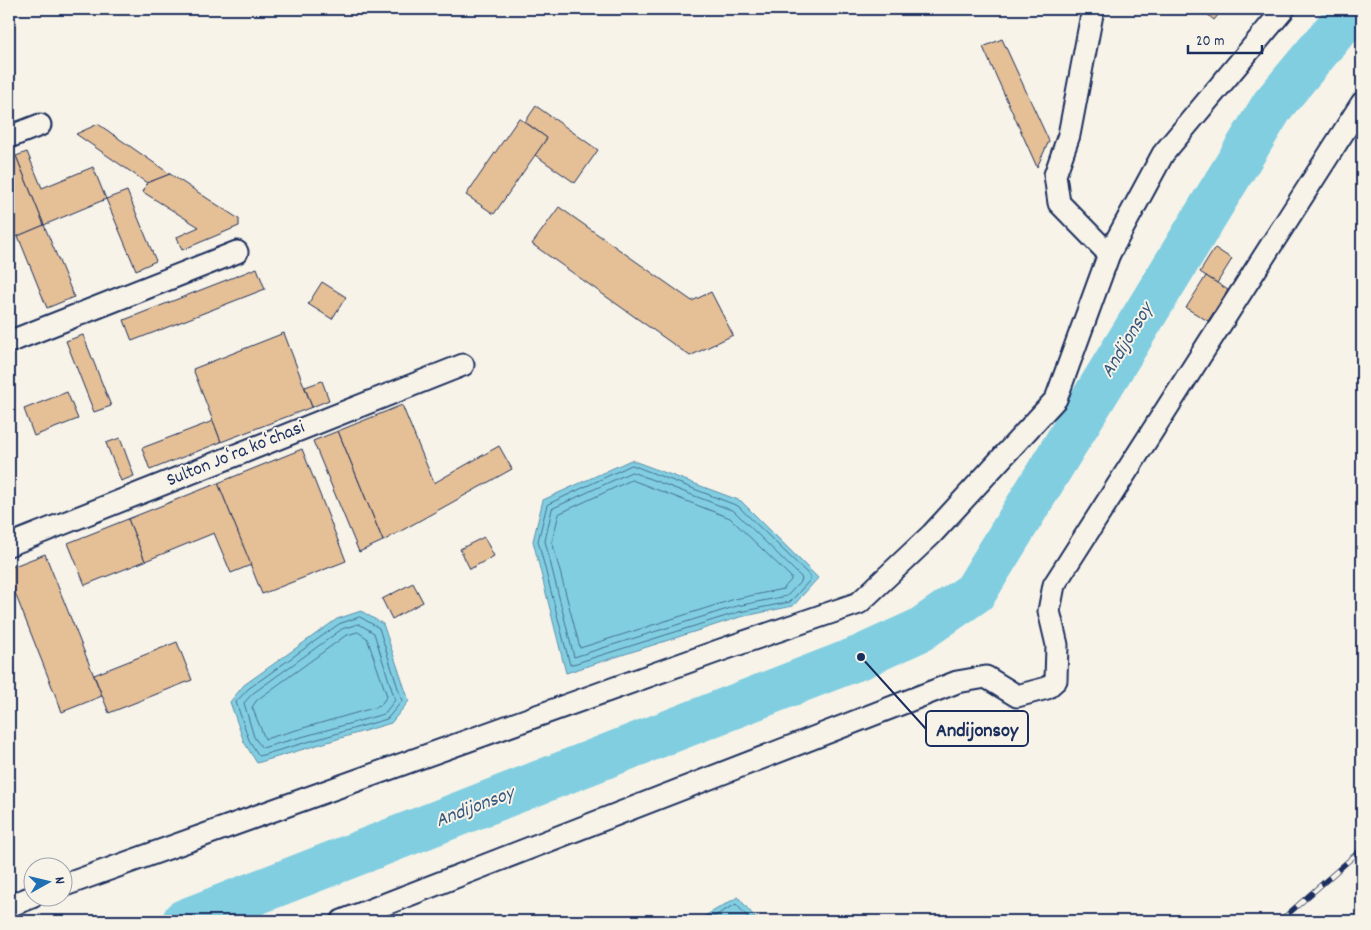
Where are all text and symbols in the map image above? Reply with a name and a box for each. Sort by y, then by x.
scale bar [1188,22,1262,54]
text: 20 m [1196,31,1224,53]
water label: Andijonsoy [1095,296,1163,383]
street label: Sulton Joʻra koʻchasi [163,415,310,495]
callout: Andijonsoy [926,711,1028,746]
text: Andijonsoy [936,718,1019,746]
water label: Andijonsoy [432,779,521,836]
north arrow [22,858,72,908]
text: N [49,876,69,885]

